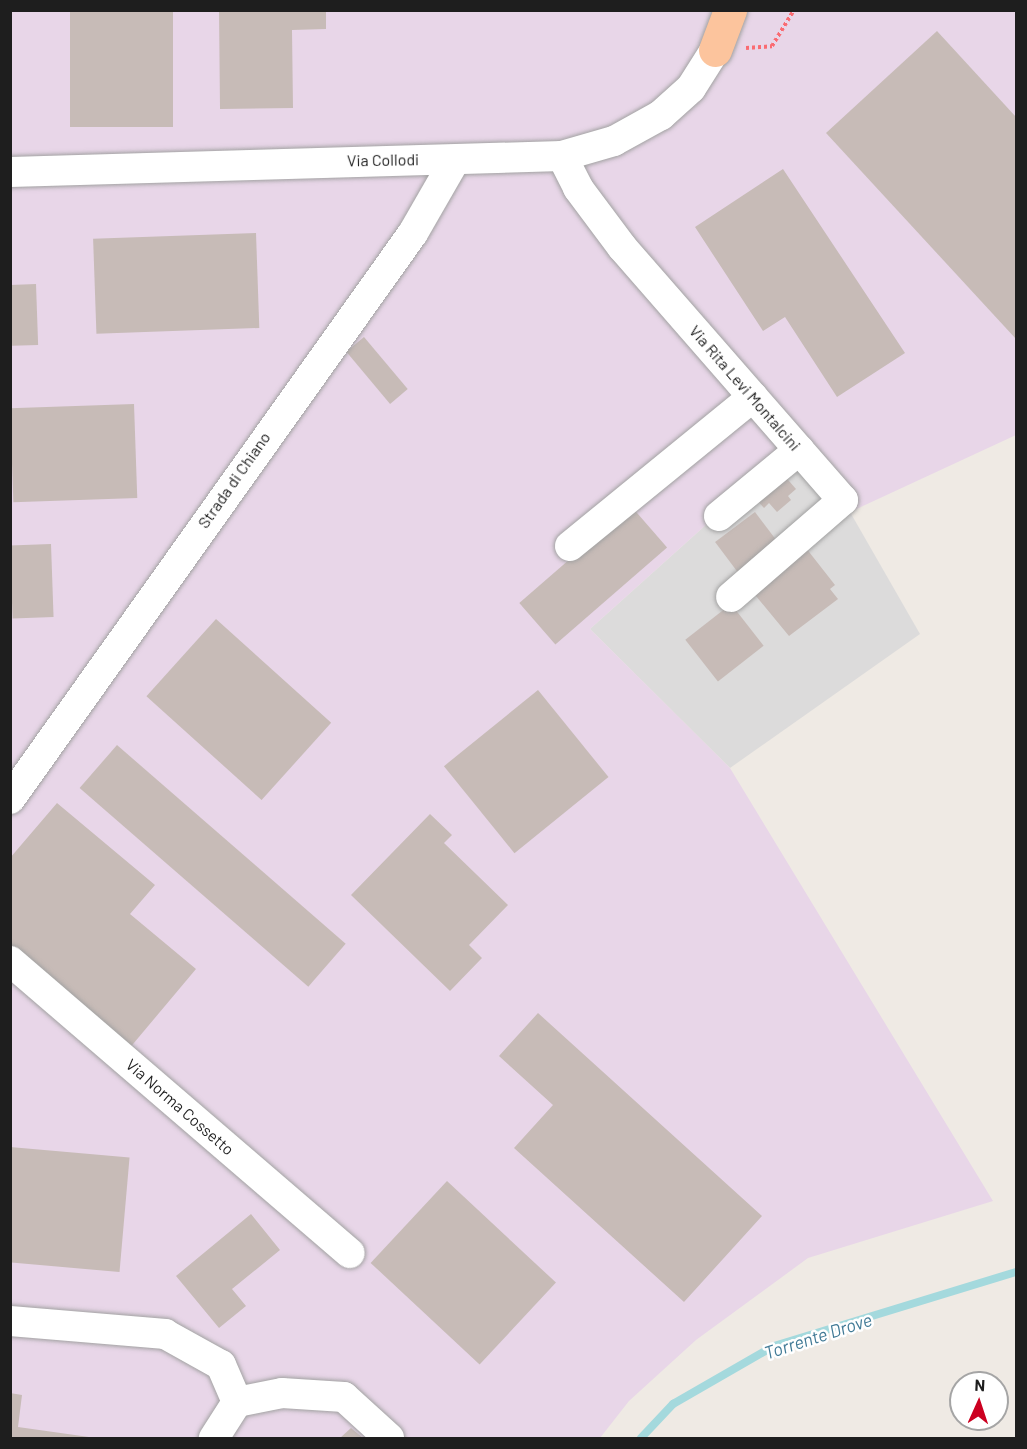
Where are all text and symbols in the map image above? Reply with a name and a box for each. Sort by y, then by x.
street label: Via Collodi [347,150,419,170]
street label: Via Rita Levi Montalcini [685,321,805,455]
street label: Strada di Chiano [194,428,274,532]
street label: Via Norma Cossetto [122,1055,238,1159]
water label: Torrente Drove [761,1308,875,1364]
north arrow [949,1371,1009,1431]
text: N [974,1375,986,1394]

